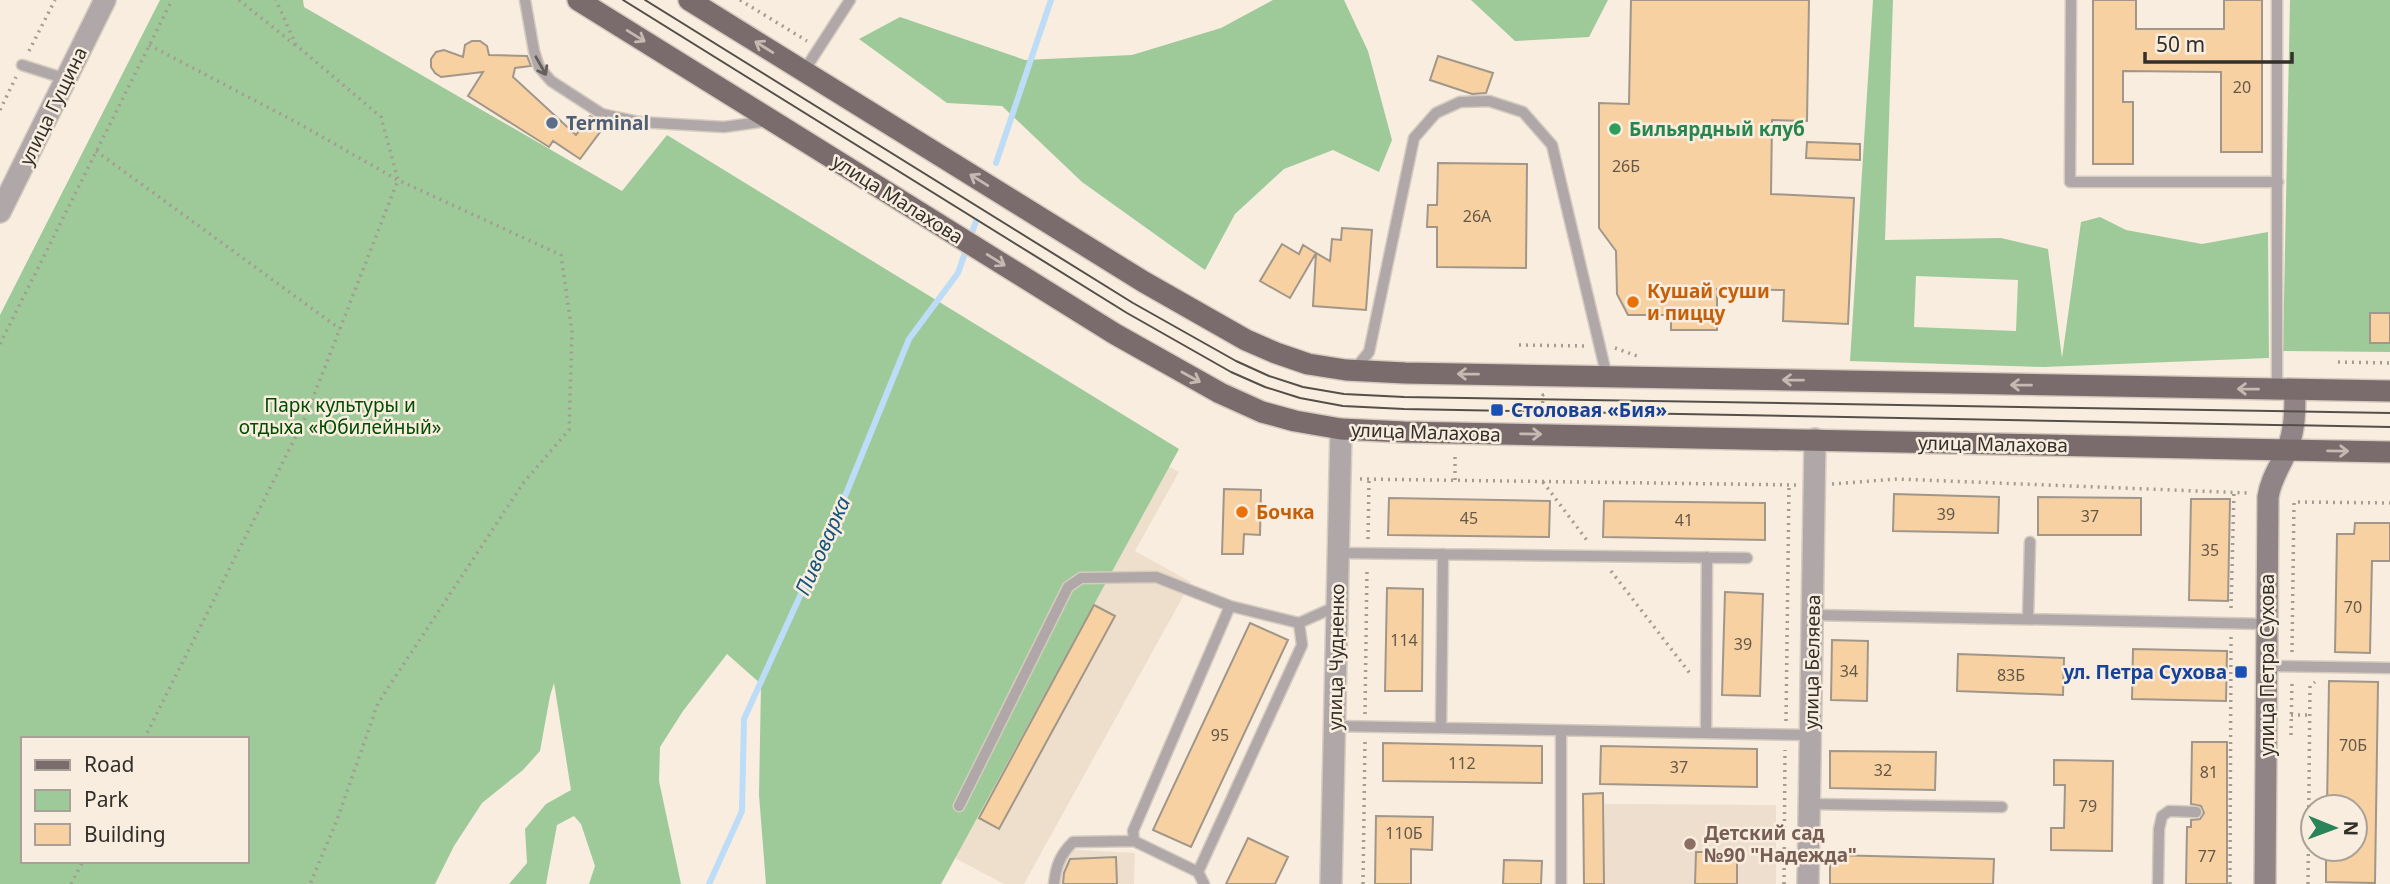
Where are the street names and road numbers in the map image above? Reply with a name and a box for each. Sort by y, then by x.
street label: улица Гущина [13,42,93,170]
street label: улица Малахова [828,148,968,250]
street label: улица Малахова [1351,416,1501,448]
street label: улица Малахова [1918,430,2068,458]
street label: улица Петра Сухова [2254,574,2280,756]
street label: улица Чудненко [1322,583,1350,731]
street label: улица Беляева [1798,594,1826,730]

